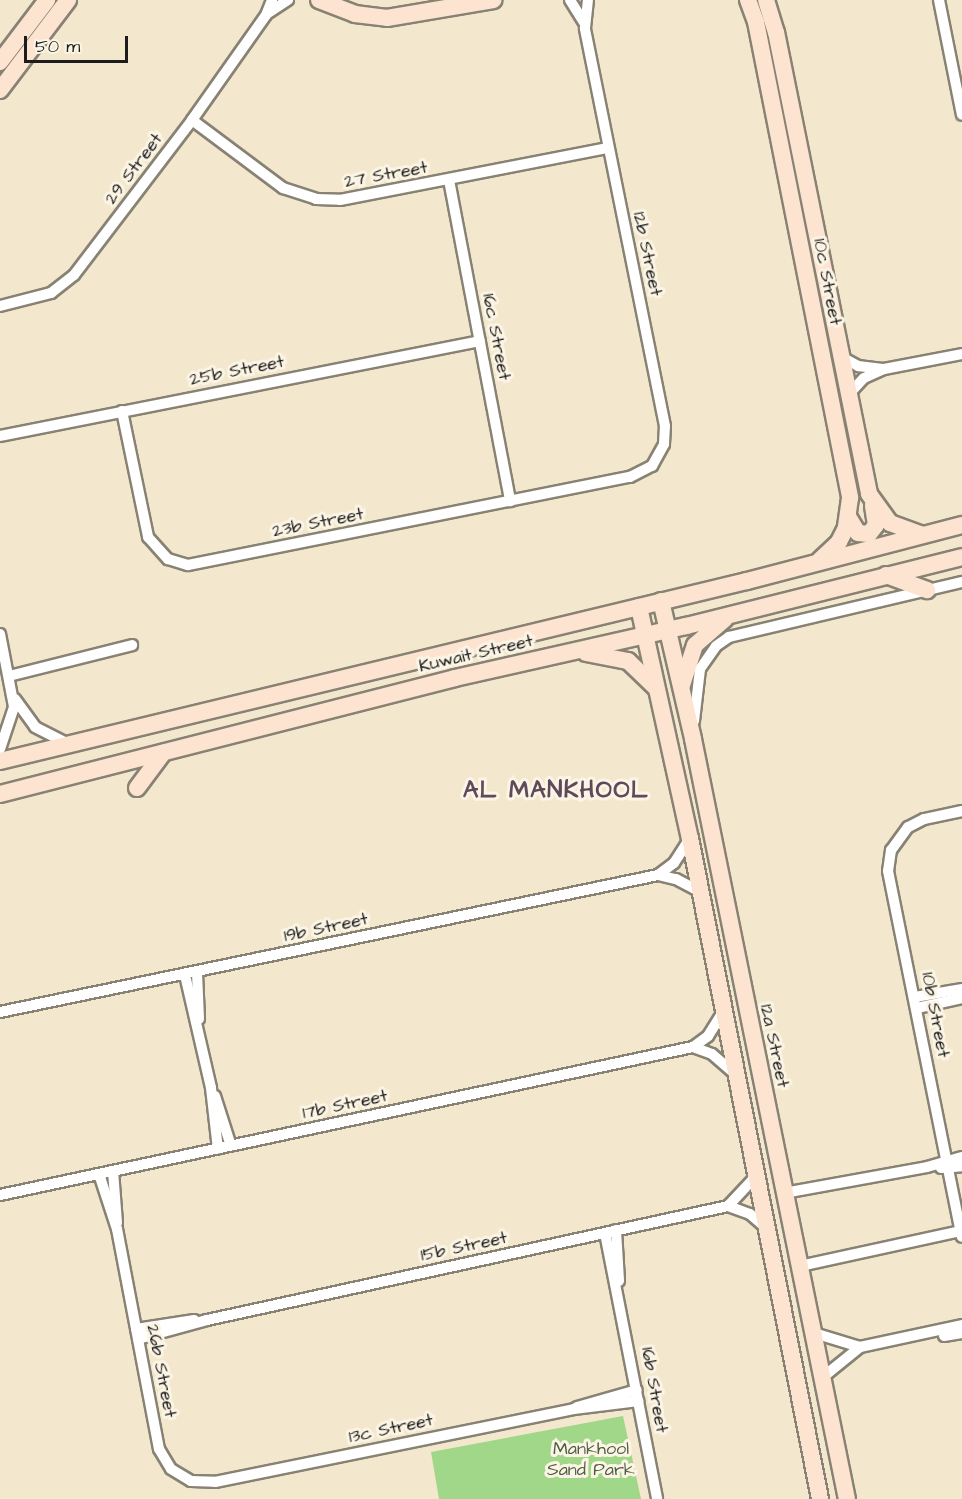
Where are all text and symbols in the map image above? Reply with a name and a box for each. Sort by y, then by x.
scale bar [27,24,130,62]
text: 50 m [35,34,80,59]
street label: 29 Street [100,129,168,209]
street label: 27 Street [343,157,429,193]
street label: 12b Street [628,210,666,298]
street label: 10c Street [808,237,846,327]
street label: 16c Street [477,292,515,382]
street label: 25b Street [188,351,286,391]
street label: 23b Street [271,504,365,542]
street label: Kuwait Street [417,630,535,678]
district label: AL MANKHOOL [463,777,649,805]
street label: 19b Street [282,909,370,947]
street label: 10b Street [916,970,954,1060]
street label: 12a Street [755,1002,793,1090]
street label: 17b Street [301,1085,389,1125]
street label: 15b Street [419,1227,509,1267]
street label: 26b Street [141,1323,181,1419]
street label: 16b Street [636,1346,672,1434]
street label: 13c Street [347,1410,435,1448]
park label: Mankhool Sand Park [547,1439,635,1482]

